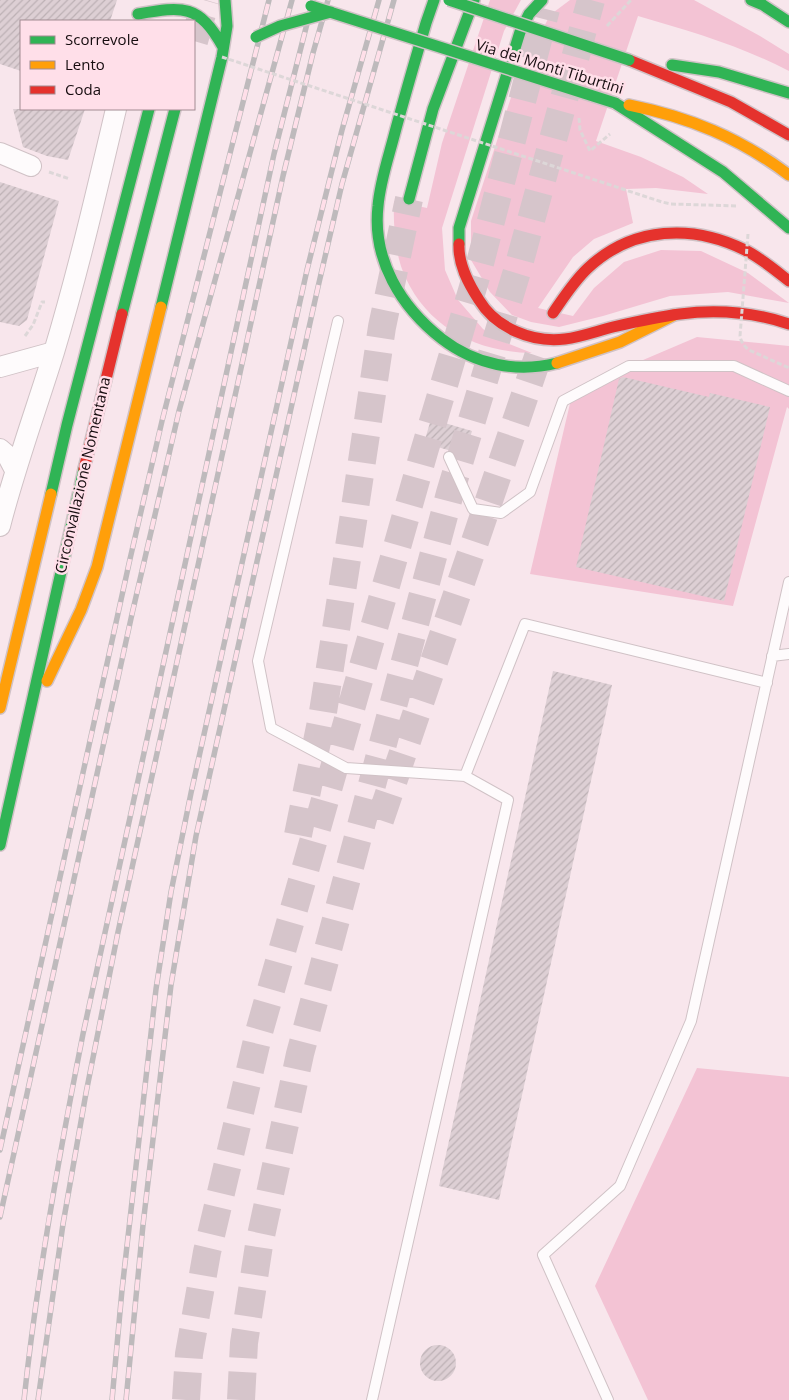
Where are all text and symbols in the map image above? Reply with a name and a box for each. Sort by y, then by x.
legend [20,20,195,110]
text: Scorrevole [65,29,139,49]
street label: Via dei Monti Tiburtini [474,34,626,98]
text: Lento [65,54,105,74]
text: Coda [65,79,101,99]
street label: Circonvallazione Nomentana [50,375,114,575]

